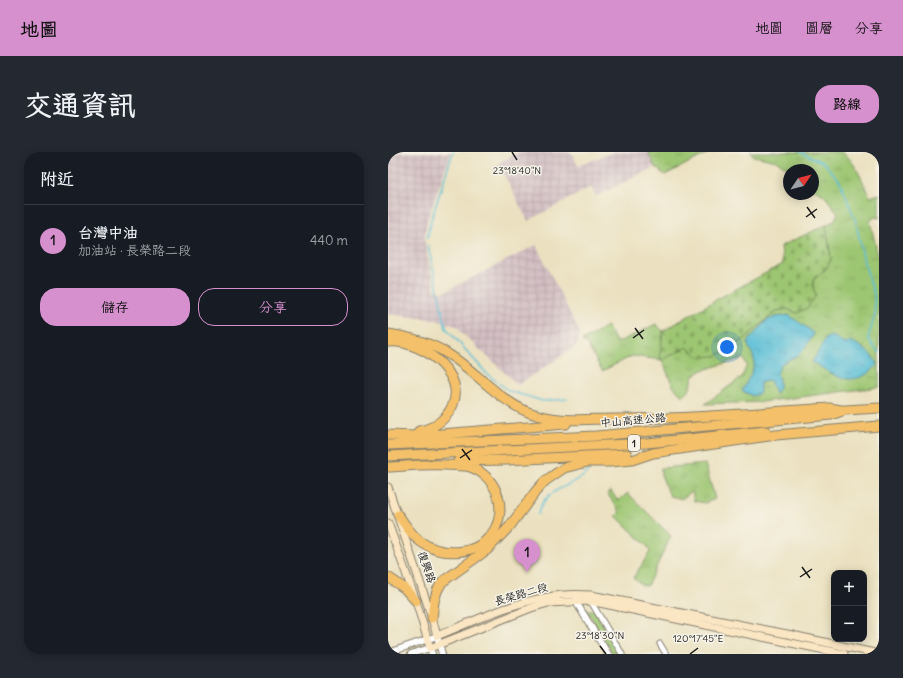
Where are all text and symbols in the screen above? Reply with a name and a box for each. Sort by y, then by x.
text: 地圖 [20,17,58,41]
text: 地圖 [755,19,783,37]
text: 圖層 [805,19,833,37]
text: 分享 [855,19,883,37]
button: 路線 [815,85,879,123]
text: 交通資訊 [24,87,136,123]
text: 23°18'40"N [493,164,541,177]
north arrow [783,164,819,200]
text: 附近 [40,168,74,190]
text: 台灣中油 [78,223,138,242]
text: 1 [50,232,56,249]
text: 440 m [310,232,348,249]
text: 加油站 · 長榮路二段 [78,242,191,259]
button: 儲存 [40,288,190,326]
button: 分享 [198,288,348,326]
your location [717,337,737,357]
street label: 中山高速公路 [600,410,666,430]
road number: 1 [628,435,640,451]
pin: 1 [514,539,540,572]
street label: 復興路 [415,549,439,585]
map controls [831,570,867,642]
button: + [831,570,867,606]
street label: 長榮路二段 [493,580,549,608]
button: − [831,606,867,642]
text: 23°18'30"N [576,629,624,642]
text: 120°17'45"E [673,632,723,645]

